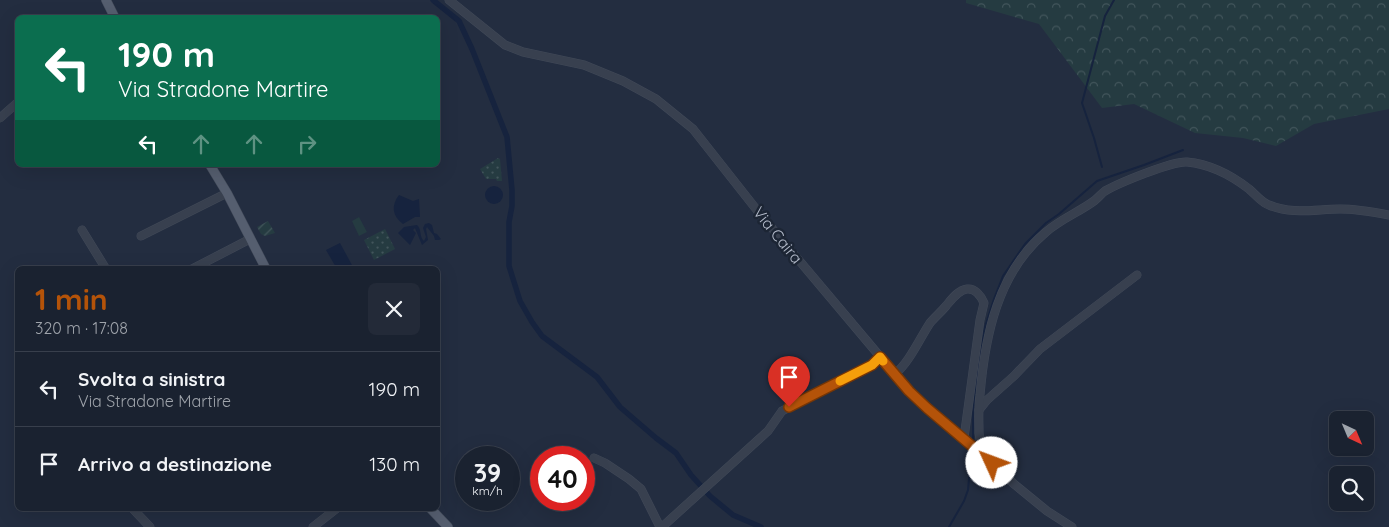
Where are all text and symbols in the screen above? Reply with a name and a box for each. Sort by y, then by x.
text: 190 m [118,32,215,76]
icon: left [35,35,100,100]
text: Via Stradone Martire [118,75,328,103]
icon: left [134,130,162,158]
icon: ahead [187,130,215,158]
icon: ahead [240,130,268,158]
icon: right [293,130,321,158]
street label: Via Caira [749,203,807,267]
text: 1 min [35,280,108,318]
button: close [368,283,420,335]
text: 320 m · 17:08 [35,318,128,338]
pin [768,356,810,407]
icon: arrive [775,363,803,391]
text: Svolta a sinistra [78,367,225,391]
icon: left [35,375,63,403]
text: 190 m [369,377,420,401]
text: Via Stradone Martire [78,391,231,411]
north arrow [1329,411,1374,456]
map controls [1329,411,1374,511]
position arrow [965,436,1017,488]
speed limit sign: 40 [530,446,595,511]
icon: arrive [35,450,63,478]
text: Arrivo a destinazione [78,452,272,476]
text: 130 m [369,452,420,476]
text: 39 [474,457,501,488]
button: search [1329,466,1374,511]
text: km/h [472,483,503,498]

